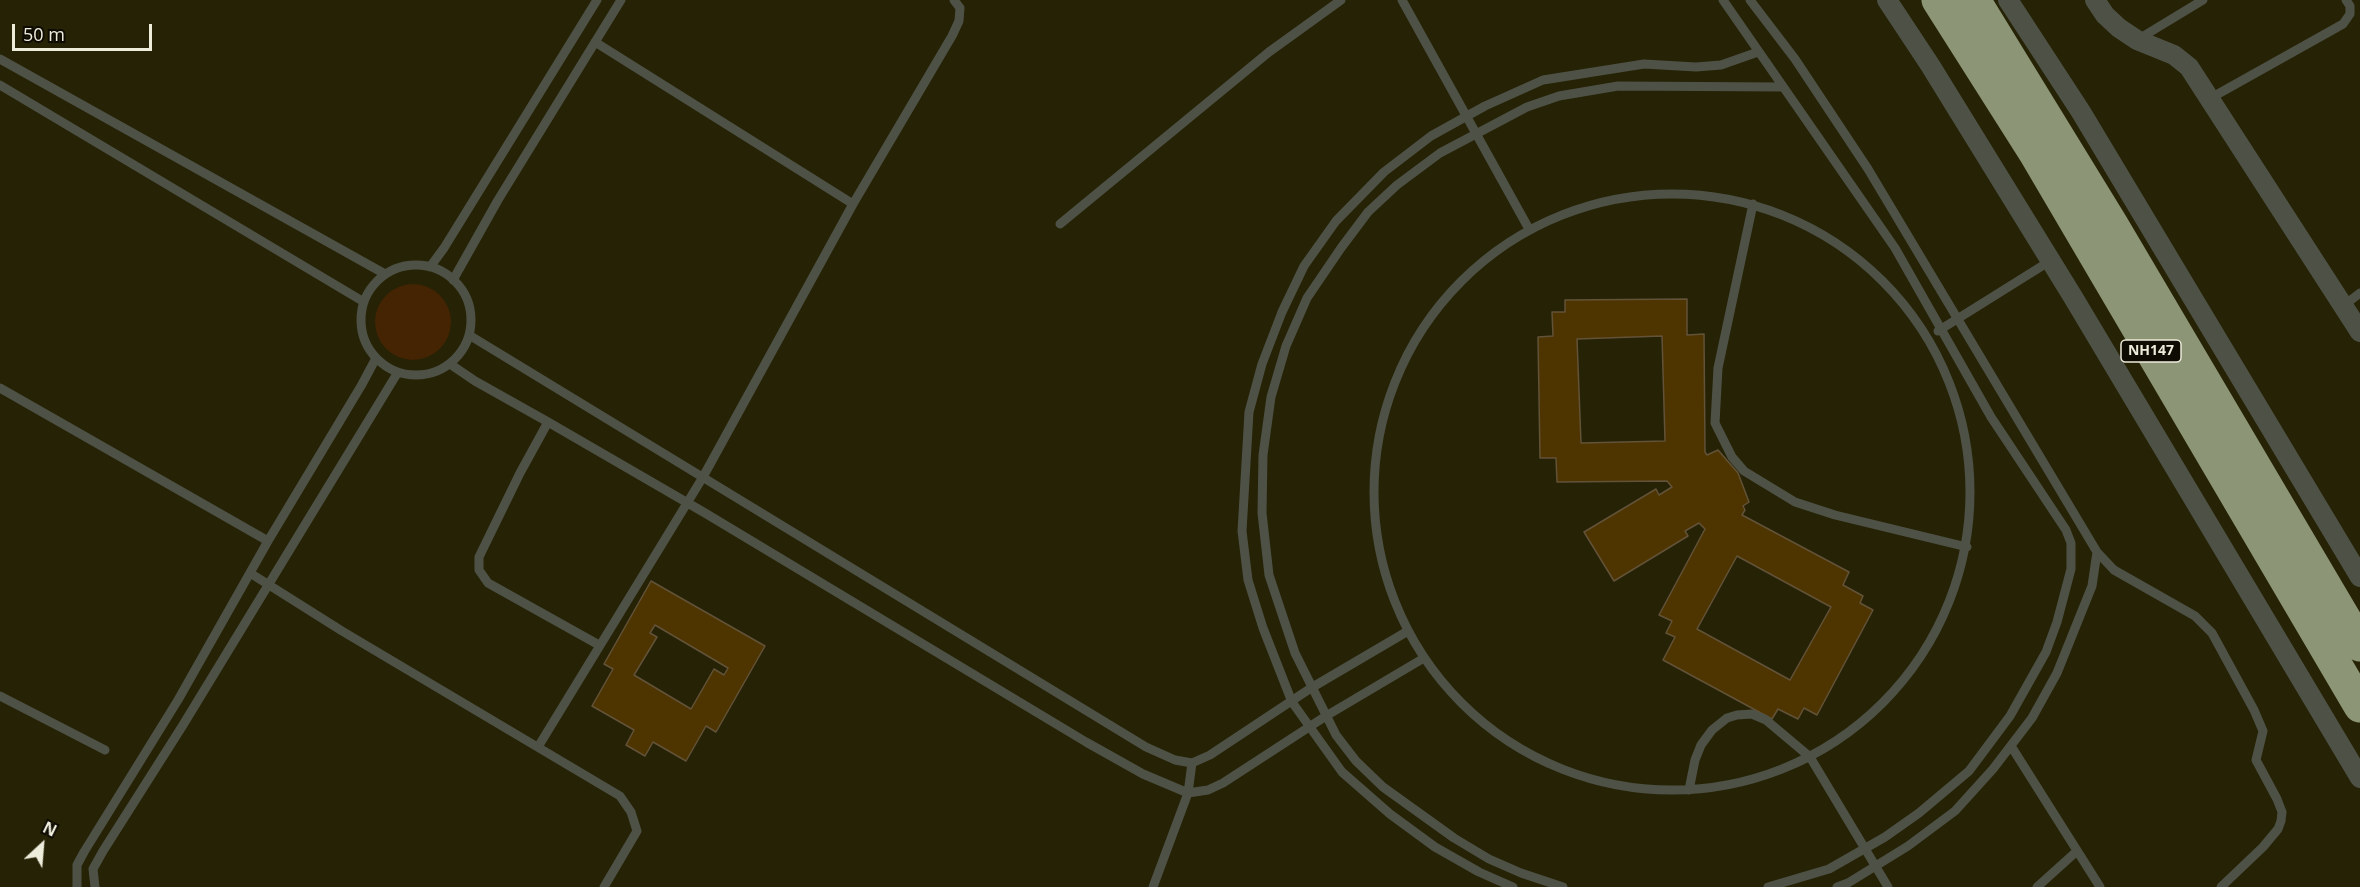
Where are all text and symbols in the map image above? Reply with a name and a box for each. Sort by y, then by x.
scale bar [15,12,154,50]
text: 50 m [23,22,65,46]
road number: NH147 [2121,340,2181,362]
north arrow [12,815,72,875]
text: N [39,816,61,842]

